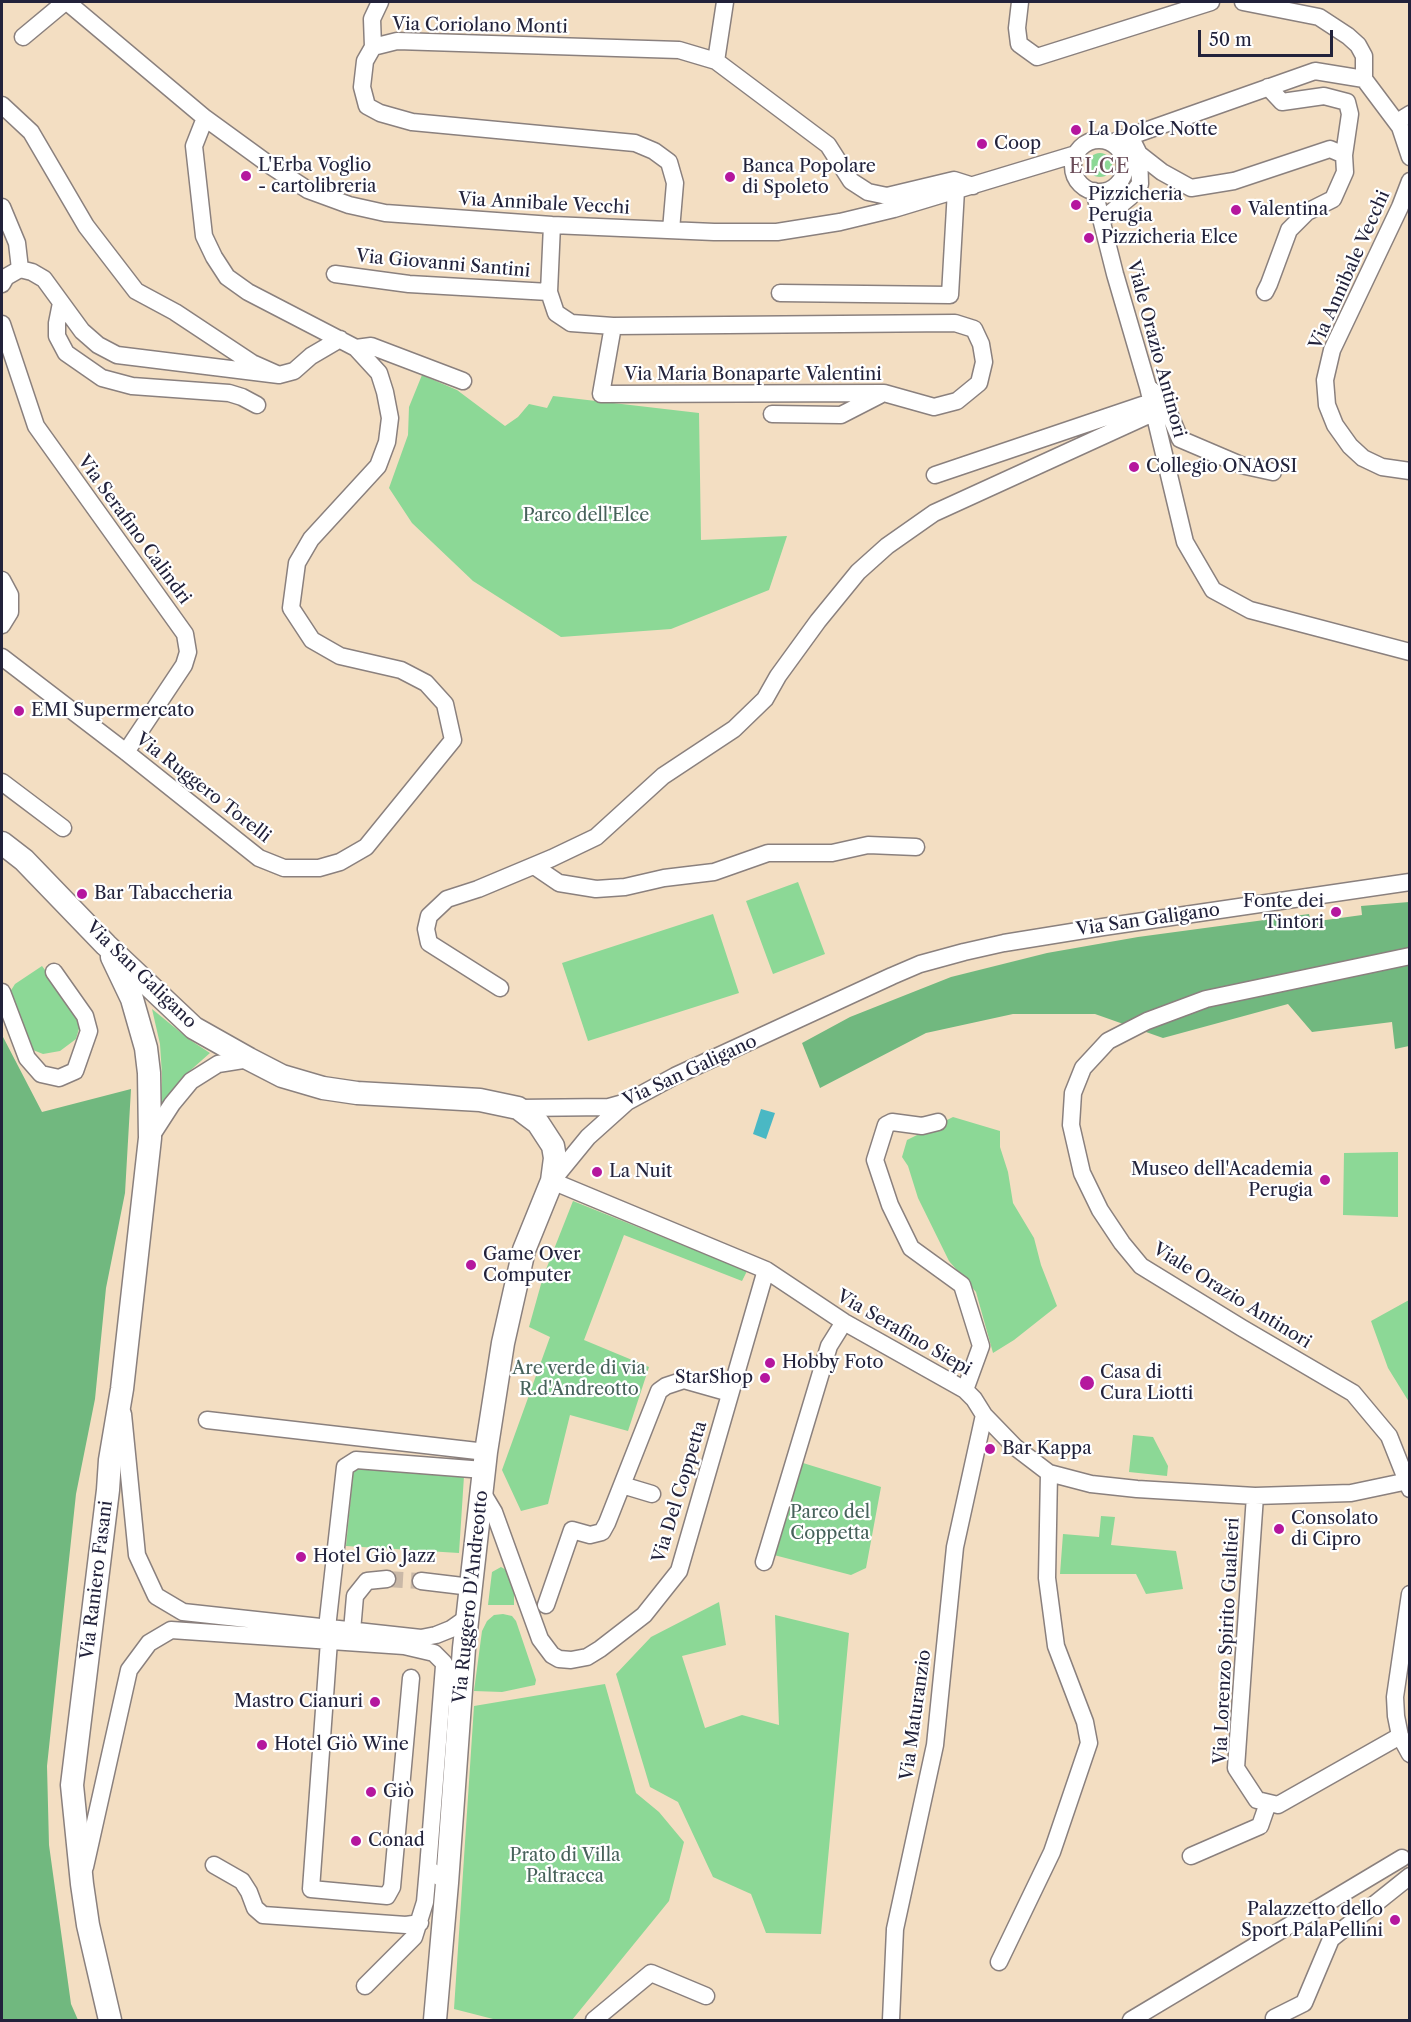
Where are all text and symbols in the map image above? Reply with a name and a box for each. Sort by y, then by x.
street label: Via Coriolano Monti [392,14,568,38]
scale bar [1201,18,1336,56]
text: 50 m [1209,29,1252,51]
place label: La Dolce Notte [1088,119,1218,141]
marker: La Dolce Notte [1069,123,1083,137]
place label: Coop [994,133,1041,155]
marker: Coop [975,137,989,151]
place label: L'Erba Voglio - cartolibreria [258,155,377,198]
district label: ELCE [1069,155,1131,179]
place label: Banca Popolare di Spoleto [742,156,876,198]
marker: L'Erba Voglio - cartolibreria [239,169,253,183]
marker: Banca Popolare di Spoleto [723,170,737,184]
place label: Pizzicheria Perugia [1088,184,1183,226]
street label: Via Annibale Vecchi [1305,187,1395,353]
street label: Via Annibale Vecchi [458,189,630,219]
marker: Pizzicheria Perugia [1069,198,1083,212]
place label: Valentina [1248,199,1328,221]
marker: Valentina [1229,203,1243,217]
place label: Pizzicheria Elce [1101,227,1238,249]
marker: Pizzicheria Elce [1082,231,1096,245]
street label: Via Giovanni Santini [355,246,531,282]
street label: Viale Orazio Antinori [1122,258,1190,440]
street label: Via Maria Bonaparte Valentini [624,364,882,386]
street label: Via Serafino Calindri [73,451,195,609]
place label: Collegio ONAOSI [1146,456,1297,478]
marker: Collegio ONAOSI [1127,460,1141,474]
park label: Parco dell'Elce [523,505,649,527]
place label: EMI Supermercato [31,700,194,722]
marker: EMI Supermercato [12,704,26,718]
street label: Via Ruggero Torelli [131,729,275,847]
place label: Bar Tabaccheria [94,883,233,905]
marker: Bar Tabaccheria [75,887,89,901]
place label: Fonte dei Tintori [1243,891,1324,934]
street label: Via San Galigano [1075,899,1221,941]
marker: Fonte dei Tintori [1329,905,1343,919]
street label: Via San Galigano [81,917,201,1033]
street label: Via San Galigano [620,1031,760,1111]
place label: Museo dell'Academia Perugia [1131,1159,1313,1202]
place label: La Nuit [609,1161,672,1183]
marker: La Nuit [590,1165,604,1179]
marker: Museo dell'Academia Perugia [1318,1173,1332,1187]
street label: Viale Orazio Antinori [1149,1238,1315,1354]
place label: Game Over Computer [483,1244,580,1286]
marker: Game Over Computer [464,1258,478,1272]
street label: Via Serafino Siepi [833,1286,975,1380]
place label: Hobby Foto [782,1352,884,1374]
marker: Hobby Foto [763,1356,777,1370]
park label: Are verde di via R.d'Andreotto [512,1358,646,1400]
place label: Casa di Cura Liotti [1100,1362,1193,1404]
place label: StarShop [675,1367,753,1389]
marker: StarShop [758,1371,772,1385]
marker: Casa di Cura Liotti [1078,1374,1096,1392]
street label: Via Del Coppetta [648,1419,712,1565]
place label: Bar Kappa [1002,1438,1092,1460]
marker: Bar Kappa [983,1442,997,1456]
street label: Via Ruggero D'Andreotto [449,1489,493,1705]
street label: Via Raniero Fasani [77,1499,117,1661]
park label: Parco del Coppetta [790,1502,870,1544]
place label: Consolato di Cipro [1291,1508,1378,1550]
street label: Via Lorenzo Spirito Gualtieri [1210,1517,1244,1765]
marker: Consolato di Cipro [1272,1522,1286,1536]
place label: Hotel Giò Jazz [313,1546,436,1568]
marker: Hotel Giò Jazz [294,1550,308,1564]
street label: Via Maturanzio [896,1648,936,1782]
place label: Mastro Cianuri [234,1691,363,1713]
marker: Mastro Cianuri [368,1695,382,1709]
place label: Hotel Giò Wine [274,1734,409,1756]
marker: Hotel Giò Wine [255,1738,269,1752]
place label: Giò [383,1781,414,1803]
marker: Giò [364,1785,378,1799]
place label: Conad [368,1830,425,1852]
marker: Conad [349,1834,363,1848]
park label: Prato di Villa Paltracca [510,1845,620,1888]
place label: Palazzetto dello Sport PalaPellini [1241,1899,1383,1942]
marker: Palazzetto dello Sport PalaPellini [1388,1913,1402,1927]

